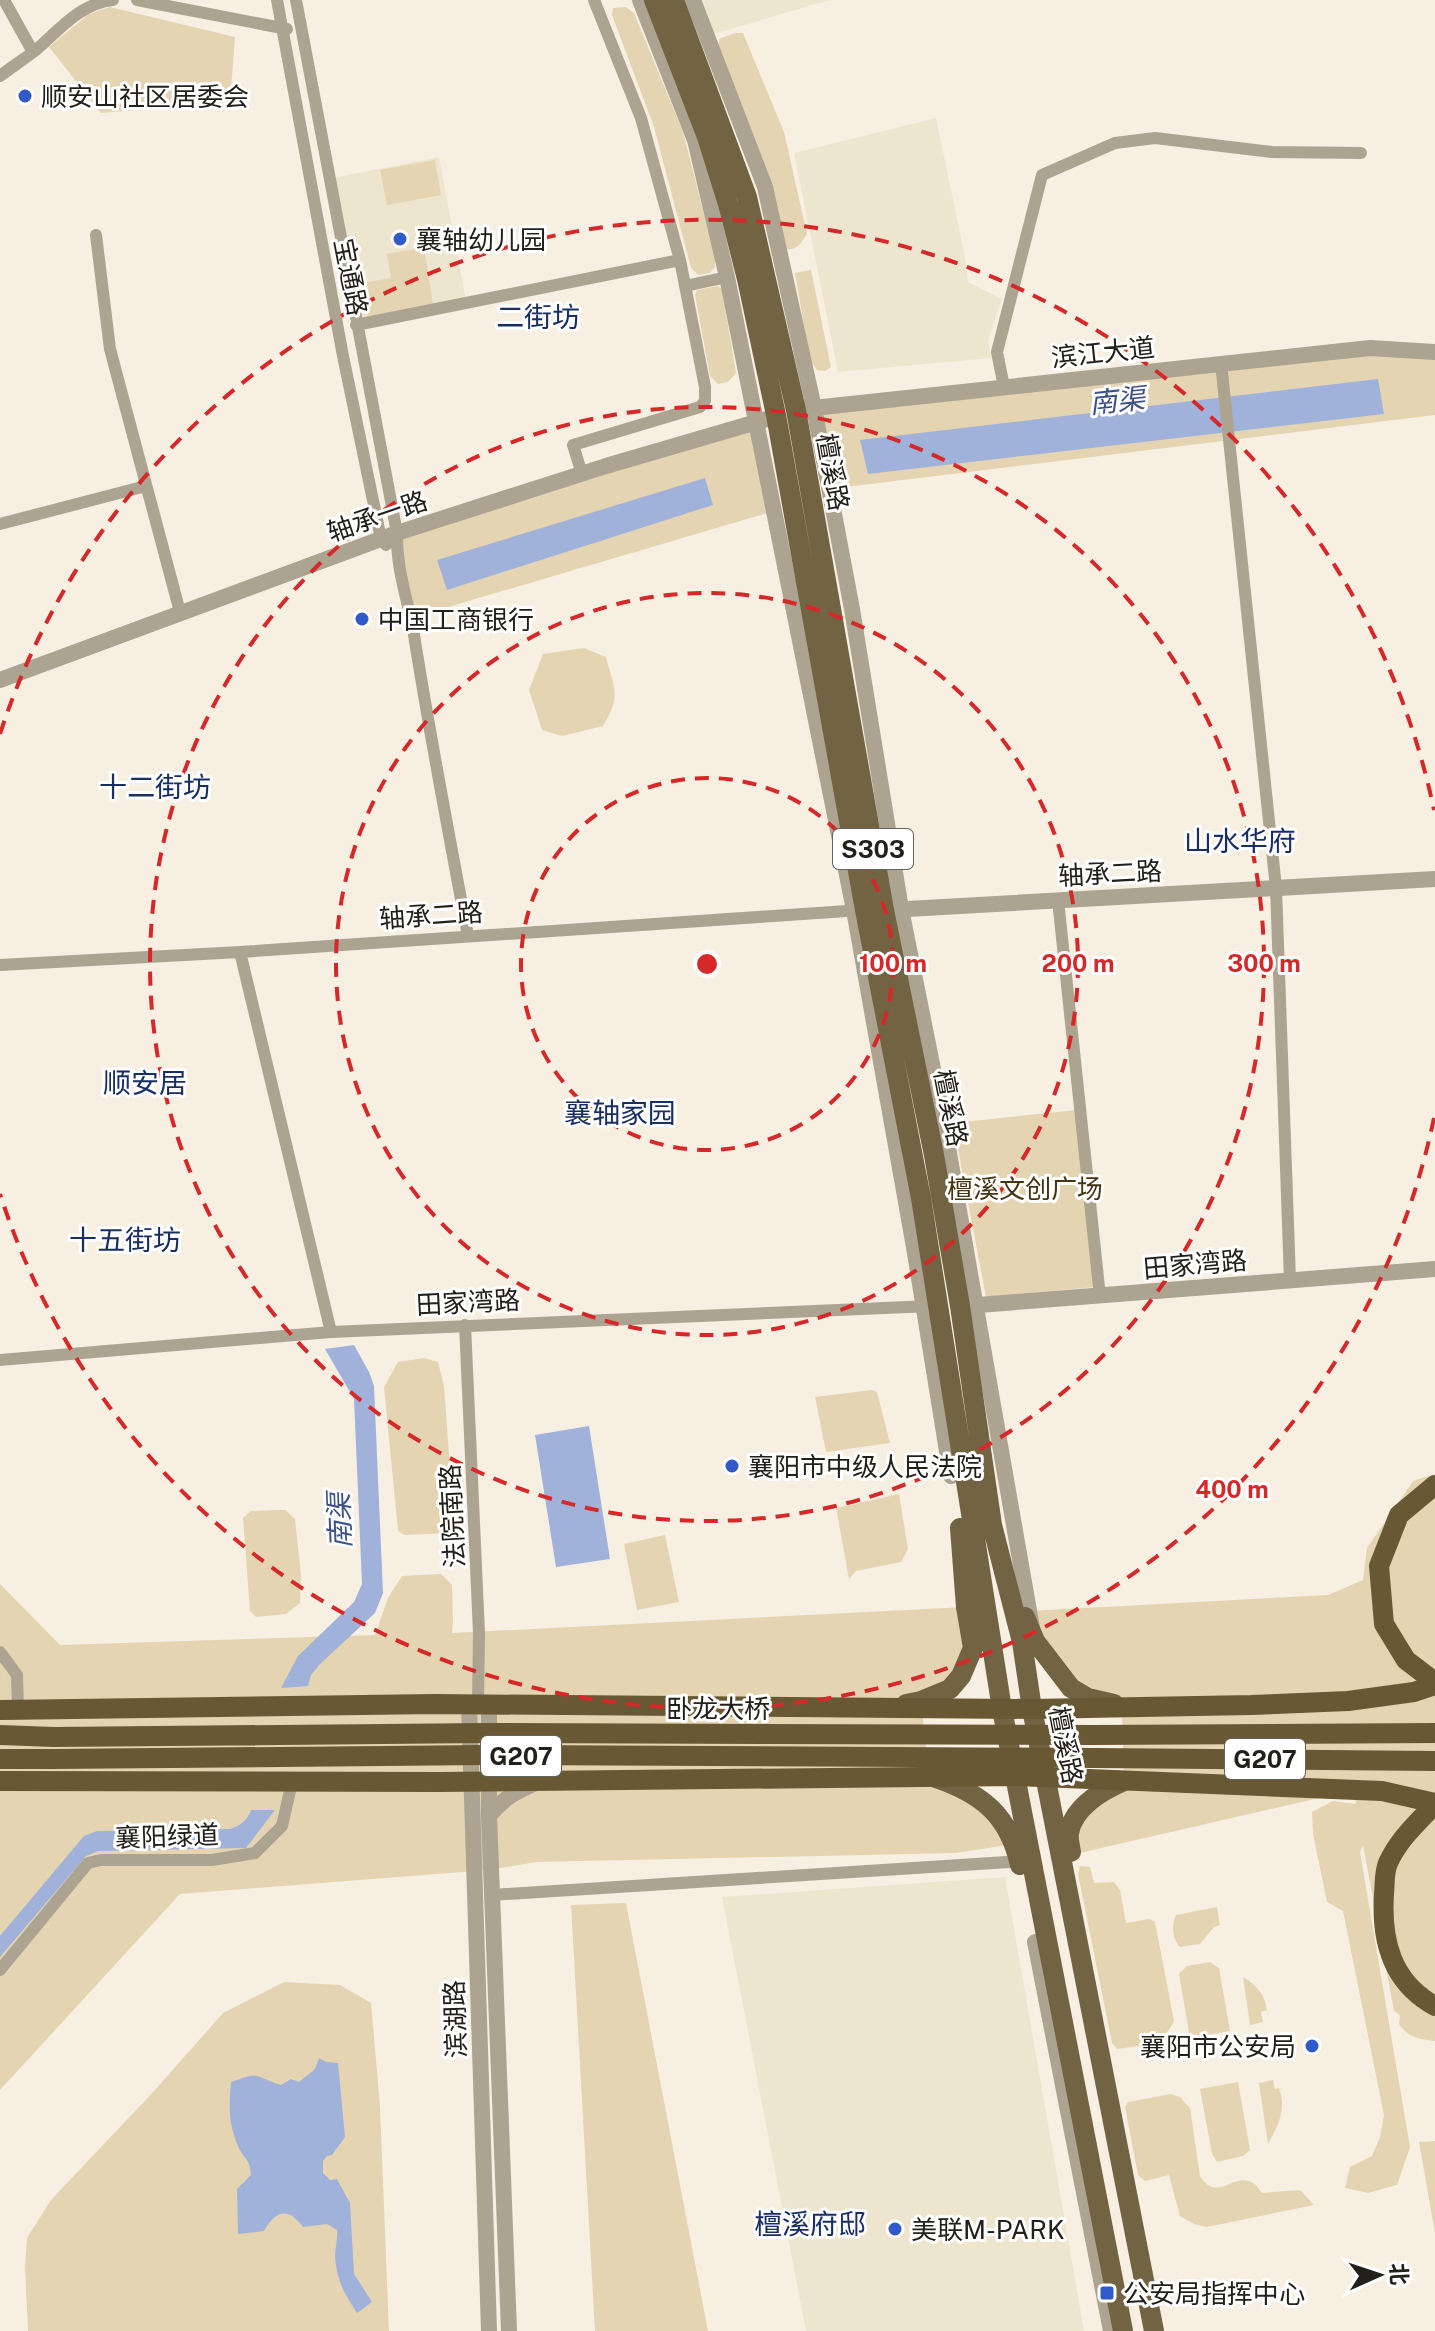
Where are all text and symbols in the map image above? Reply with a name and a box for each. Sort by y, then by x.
place label: 顺安山社区居委会 [41,81,249,112]
marker: 顺安山社区居委会 [16,87,34,105]
place label: 襄轴幼儿园 [416,224,546,255]
marker: 襄轴幼儿园 [391,230,409,248]
street label: 宝通路 [328,236,374,318]
district label: 二街坊 [496,300,580,333]
street label: 滨江大道 [1050,331,1156,373]
water label: 南渠 [1087,380,1151,419]
street label: 檀溪路 [811,431,855,513]
street label: 轴承一路 [323,484,431,548]
place label: 中国工商银行 [378,604,534,635]
marker: 中国工商银行 [353,610,371,628]
district label: 十二街坊 [99,770,211,803]
district label: 山水华府 [1184,824,1296,857]
road number: S303 [833,829,913,869]
street label: 轴承二路 [1057,855,1163,891]
street label: 轴承二路 [378,896,484,934]
text: 100 m [859,949,927,977]
text: 200 m [1041,949,1115,977]
text: 300 m [1227,949,1301,977]
centre of rings [693,950,721,978]
district label: 顺安居 [103,1066,187,1099]
street label: 檀溪路 [928,1067,974,1149]
district label: 襄轴家园 [564,1096,676,1129]
park label: 檀溪文创广场 [947,1173,1103,1204]
district label: 十五街坊 [69,1223,181,1256]
street label: 田家湾路 [1142,1244,1248,1284]
street label: 田家湾路 [415,1284,521,1320]
place label: 襄阳市中级人民法院 [748,1451,982,1482]
marker: 襄阳市中级人民法院 [723,1457,741,1475]
street label: 法院南路 [434,1463,470,1569]
text: 400 m [1195,1475,1269,1503]
water label: 南渠 [321,1488,356,1550]
street label: 卧龙大桥 [666,1693,770,1724]
street label: 檀溪路 [1043,1704,1089,1786]
road number: G207 [481,1736,561,1776]
road number: G207 [1225,1739,1305,1779]
street label: 襄阳绿道 [114,1819,220,1853]
street label: 滨湖路 [438,1979,472,2059]
place label: 襄阳市公安局 [1140,2031,1296,2062]
marker: 襄阳市公安局 [1303,2037,1321,2055]
district label: 檀溪府邸 [754,2207,866,2240]
place label: 美联M-PARK [911,2214,1065,2245]
marker: 美联M-PARK [886,2220,904,2238]
north arrow [1339,2235,1419,2315]
text: 北 [1385,2262,1413,2286]
place label: 公安局指挥中心 [1123,2278,1305,2309]
marker: 公安局指挥中心 [1098,2284,1116,2302]

